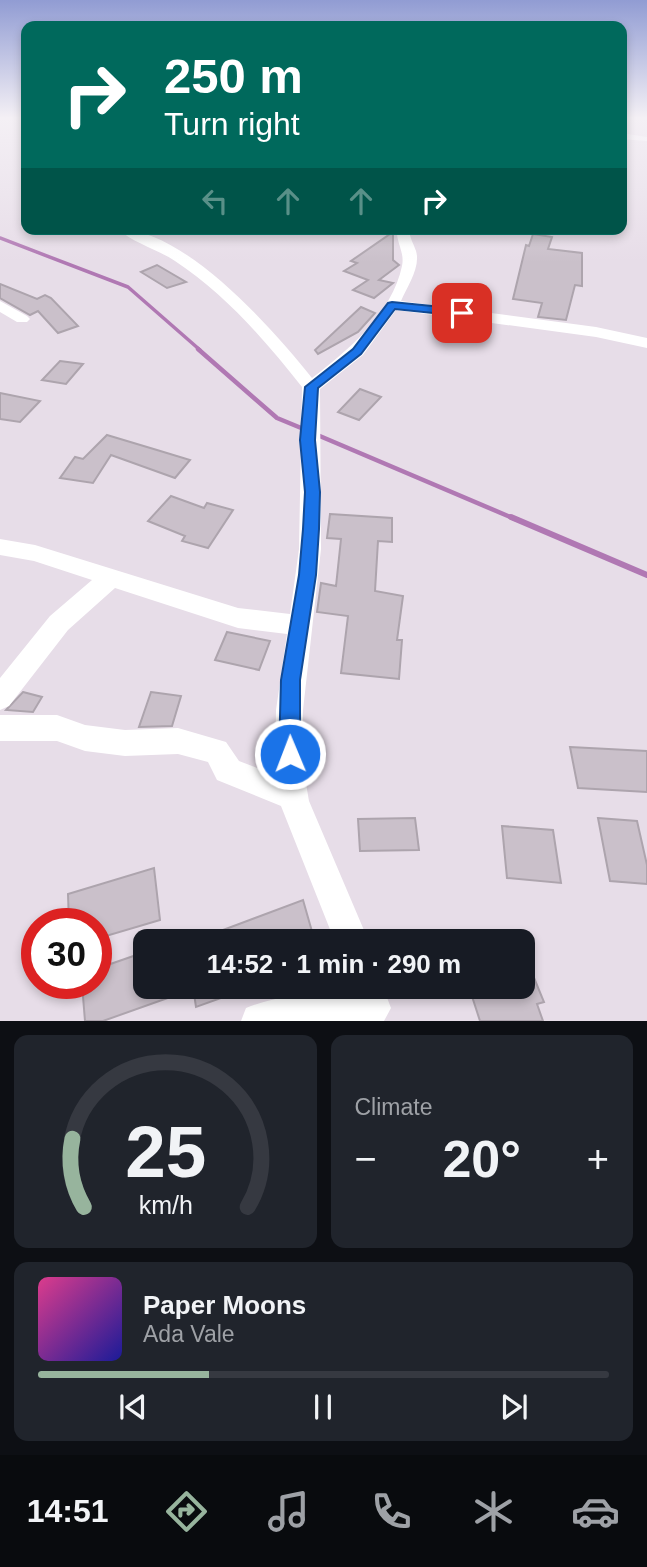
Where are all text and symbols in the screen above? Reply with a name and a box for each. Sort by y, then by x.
icon: right [49,49,140,140]
text: 250 m [164,49,303,103]
text: Turn right [164,106,300,142]
icon: left [196,182,234,220]
icon: ahead [269,182,307,220]
icon: ahead [342,182,380,220]
icon: right [415,182,453,220]
pin [432,283,492,343]
icon: arrive [443,294,481,332]
position arrow [253,717,327,791]
speed limit sign: 30 [21,908,112,999]
text: 14:52 · 1 min · 290 m [207,949,461,979]
text: Climate [355,1094,432,1120]
text: 25 [125,1112,206,1193]
text: 20° [442,1130,521,1188]
text: − [355,1138,377,1180]
text: + [587,1138,609,1180]
text: km/h [138,1191,192,1219]
text: Paper Moons [143,1290,306,1320]
text: Ada Vale [143,1321,235,1347]
icon: previous [114,1388,152,1426]
icon: pause [304,1388,342,1426]
icon: next [495,1388,533,1426]
icon: directions [162,1487,211,1536]
icon: music [264,1487,313,1536]
icon: phone [367,1487,416,1536]
icon: climate [469,1487,518,1536]
icon: car [571,1487,620,1536]
text: 14:51 [27,1493,109,1529]

